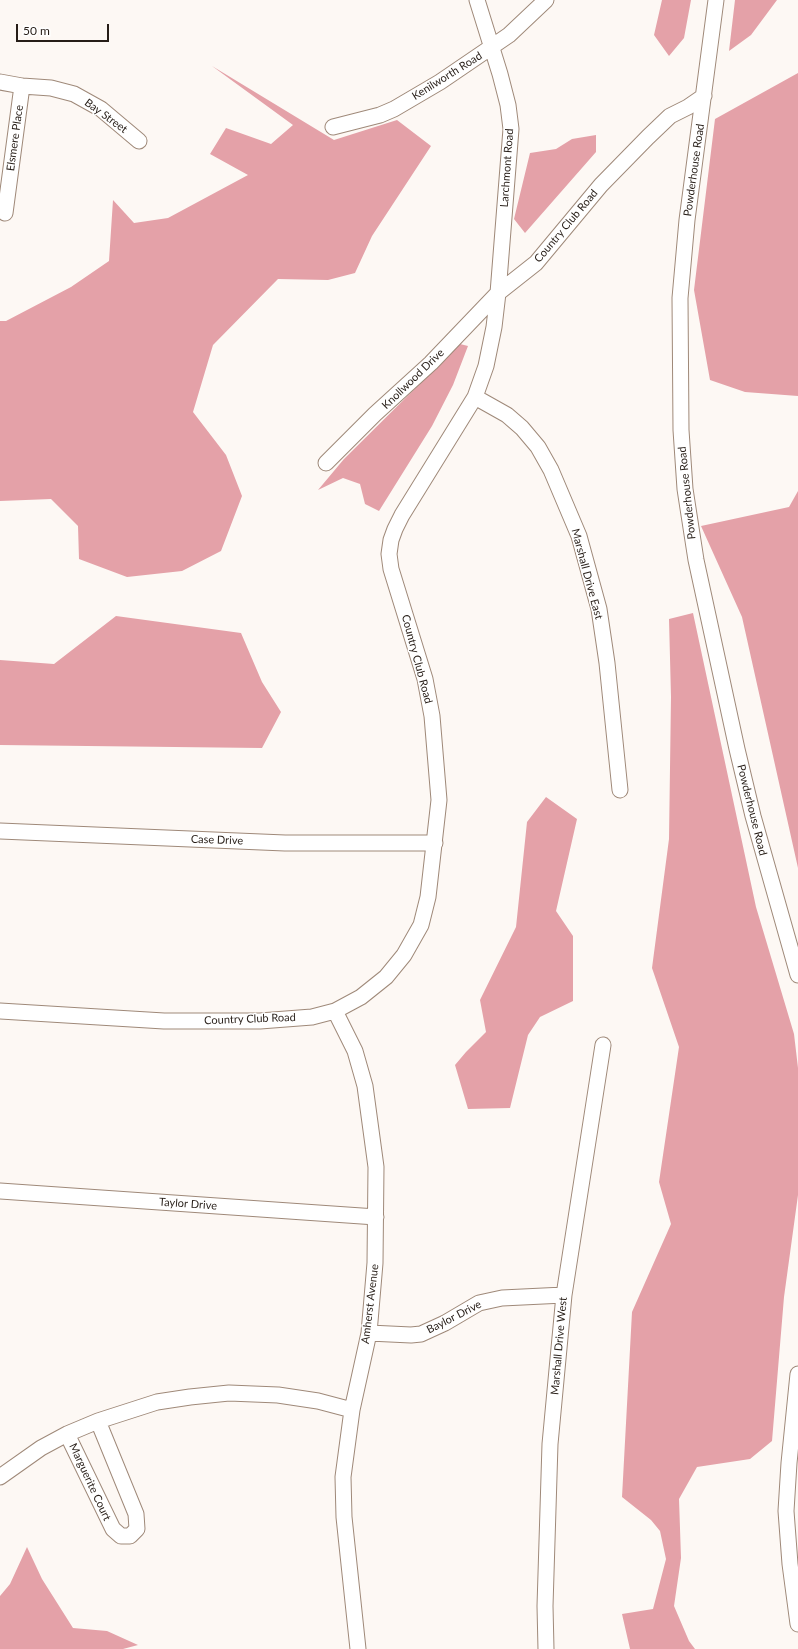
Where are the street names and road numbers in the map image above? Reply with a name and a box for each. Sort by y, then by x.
street label: Kenilworth Road [410,49,484,103]
street label: Bay Street [82,96,130,136]
street label: Elsmere Place [4,104,26,172]
street label: Powderhouse Road [681,123,707,217]
street label: Larchmont Road [498,128,516,208]
street label: Country Club Road [532,187,600,265]
street label: Knollwood Drive [379,346,447,412]
street label: Powderhouse Road [676,446,698,540]
street label: Marshall Drive East [569,527,605,621]
street label: Country Club Road [399,613,435,705]
street label: Powderhouse Road [734,763,770,857]
street label: Case Drive [191,832,243,848]
street label: Country Club Road [204,1011,296,1027]
street label: Taylor Drive [159,1195,217,1213]
street label: Amherst Avenue [359,1263,381,1345]
street label: Marshall Drive West [548,1297,570,1395]
street label: Baylor Drive [424,1298,484,1336]
street label: Marguerite Court [66,1441,114,1523]

